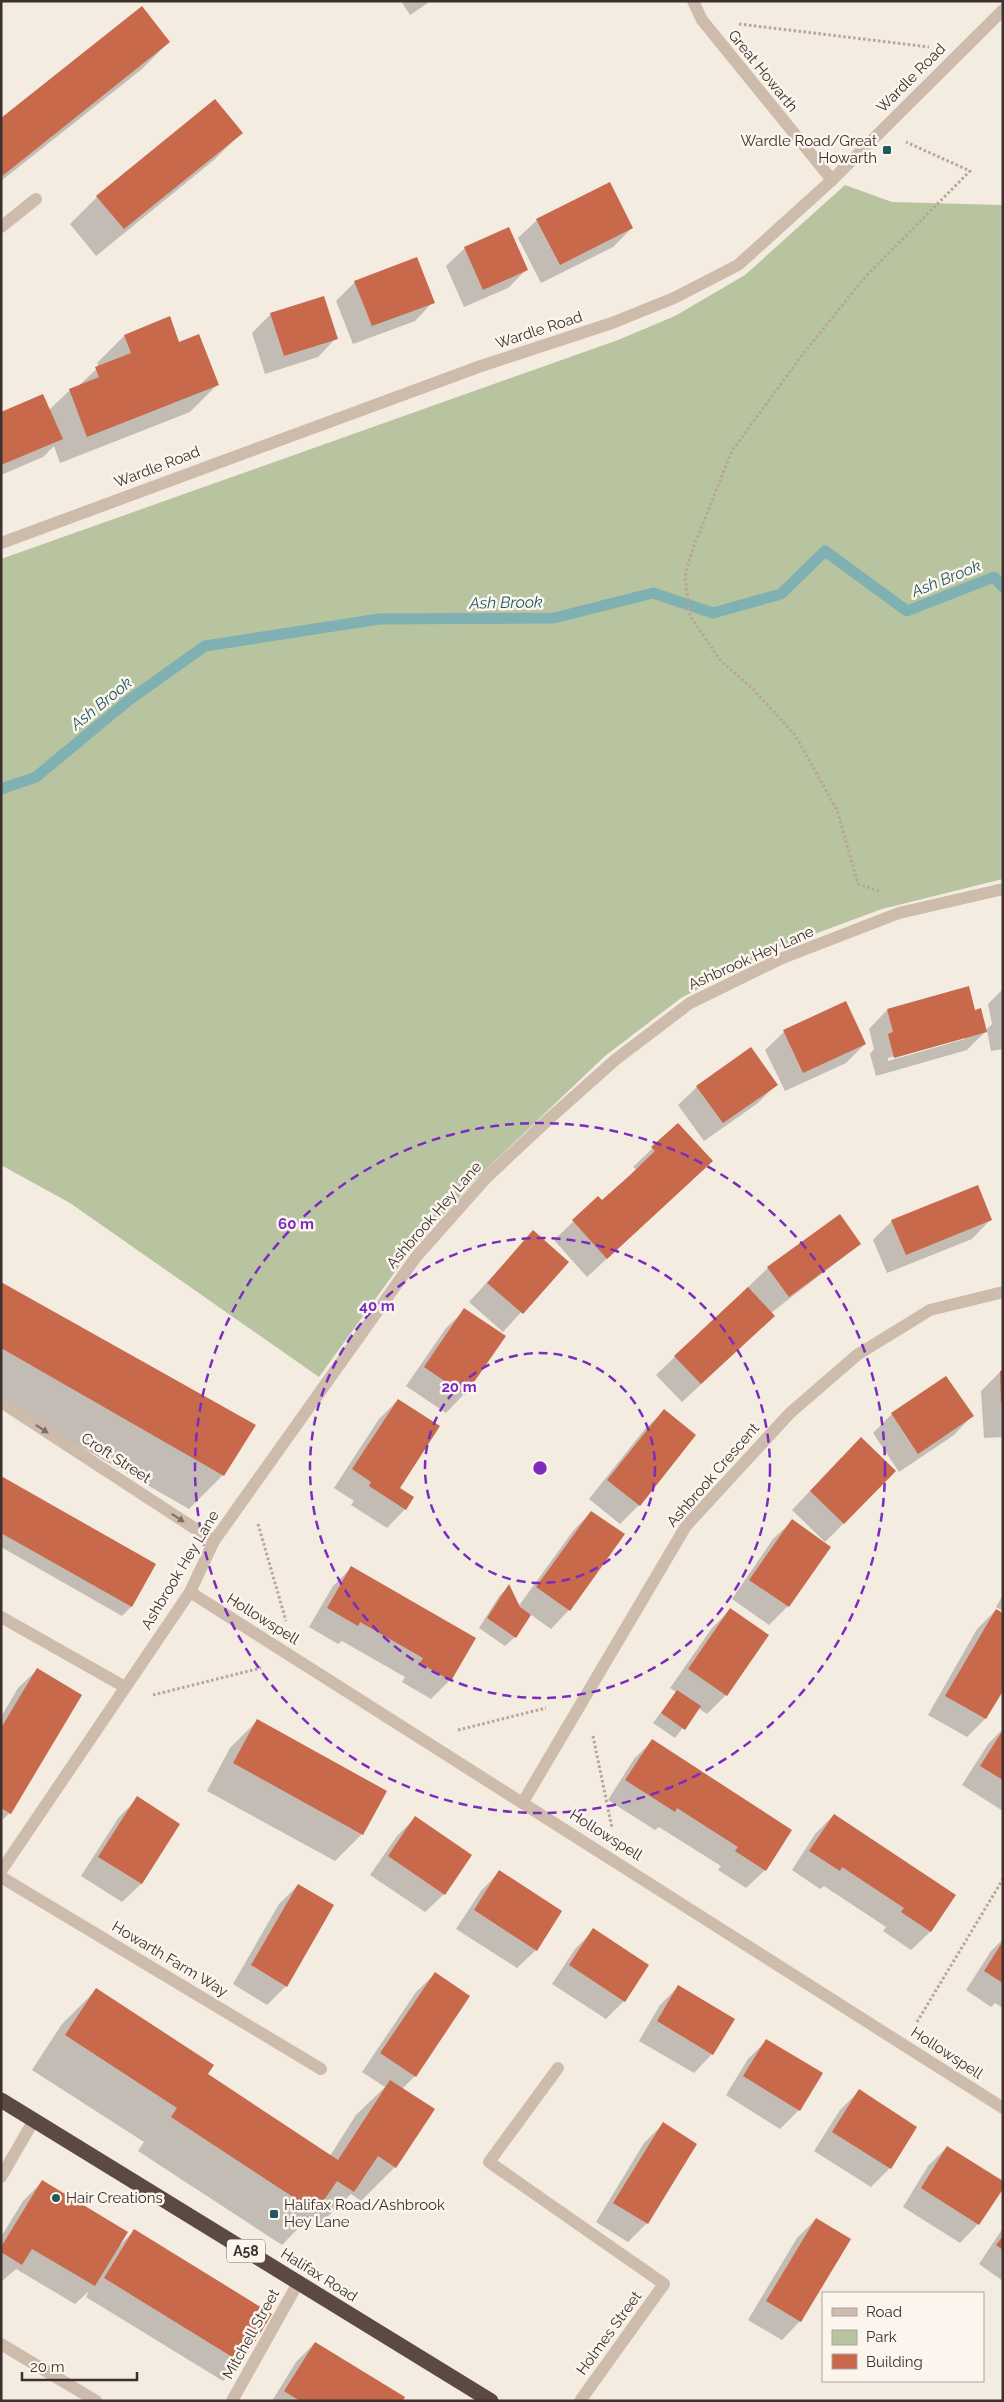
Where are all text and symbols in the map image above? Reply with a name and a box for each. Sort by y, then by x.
street label: Great Howarth [724,26,802,116]
street label: Wardle Road [873,40,949,116]
place label: Wardle Road/Great Howarth [740,132,877,167]
marker: Wardle Road/Great Howarth [881,144,893,156]
street label: Wardle Road [493,308,585,352]
street label: Wardle Road [112,442,202,492]
water label: Ash Brook [908,556,984,601]
water label: Ash Brook [468,592,543,613]
water label: Ash Brook [66,673,136,734]
street label: Ashbrook Hey Lane [685,922,817,994]
street label: Ashbrook Hey Lane [383,1158,485,1272]
text: 60 m [278,1215,314,1233]
text: 40 m [359,1297,395,1315]
text: 20 m [441,1378,477,1396]
street label: Ashbrook Crescent [663,1419,763,1531]
one-way arrow [35,1424,49,1433]
street label: Croft Street [78,1429,154,1487]
centre of rings [531,1459,549,1477]
street label: Ashbrook Hey Lane [137,1507,223,1633]
one-way arrow [171,1513,185,1523]
street label: Hollowspell [223,1590,303,1649]
street label: Hollowspell [566,1806,646,1865]
street label: Howarth Farm Way [109,1917,231,2001]
street label: Hollowspell [908,2023,987,2083]
place label: Hair Creations [66,2189,163,2207]
marker: Hair Creations [50,2192,62,2204]
place label: Halifax Road/Ashbrook Hey Lane [284,2196,445,2231]
marker: Halifax Road/Ashbrook Hey Lane [268,2208,280,2220]
road number: A58 [227,2240,265,2262]
street label: Halifax Road [277,2244,361,2306]
street label: Mitchell Street [219,2286,283,2382]
street label: Holmes Street [573,2288,645,2378]
legend [822,2292,984,2382]
text: Road [866,2303,902,2321]
text: Park [866,2328,897,2346]
scale bar [22,2350,138,2382]
text: Building [866,2353,923,2371]
text: 20 m [30,2358,65,2376]

